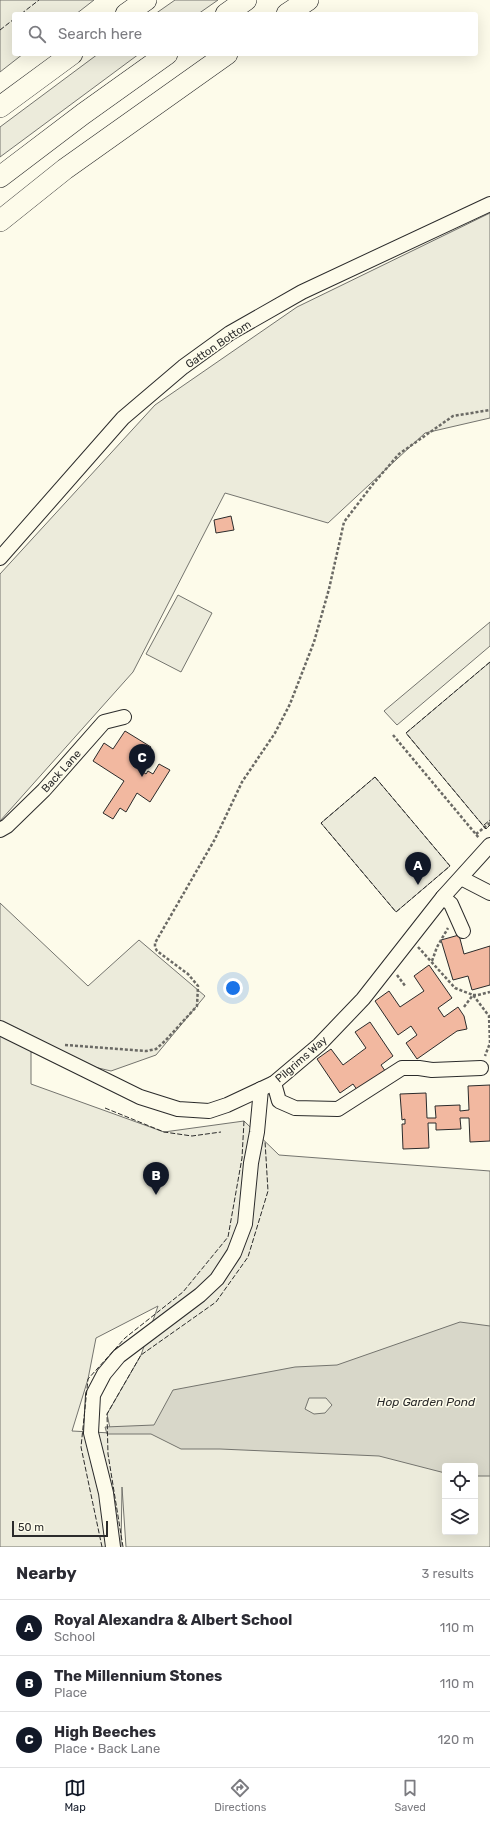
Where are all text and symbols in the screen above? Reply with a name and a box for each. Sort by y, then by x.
search box [12,12,478,56]
icon: search [26,23,48,45]
text: Search here [58,25,142,43]
street label: Gatton Bottom [183,318,254,371]
pin: C [129,744,155,777]
street label: Back Lane [39,747,84,795]
pin: A [405,852,431,885]
your location [223,978,243,998]
street label: Pilgrims Way [273,1033,330,1085]
pin: B [143,1162,169,1195]
water label: Hop Garden Pond [377,1395,476,1409]
map controls [442,1463,478,1535]
button: locate [442,1463,478,1499]
button: layers [442,1499,478,1535]
scale bar [12,1519,108,1538]
text: 50 m [18,1521,44,1534]
text: Nearby [16,1563,77,1583]
text: 3 results [422,1566,474,1581]
text: Royal Alexandra & Albert School [54,1611,292,1629]
text: A [24,1620,34,1635]
text: 110 m [440,1620,474,1635]
text: School [54,1629,95,1644]
text: The Millennium Stones [54,1667,222,1685]
text: B [24,1676,34,1691]
text: 110 m [440,1676,474,1691]
text: Place [54,1685,87,1700]
text: High Beeches [54,1723,156,1741]
text: C [24,1732,34,1747]
text: 120 m [438,1732,474,1747]
text: Place · Back Lane [54,1741,160,1756]
tab: Map [64,1777,86,1814]
tab: Directions [214,1777,266,1814]
tab: Saved [395,1777,426,1814]

